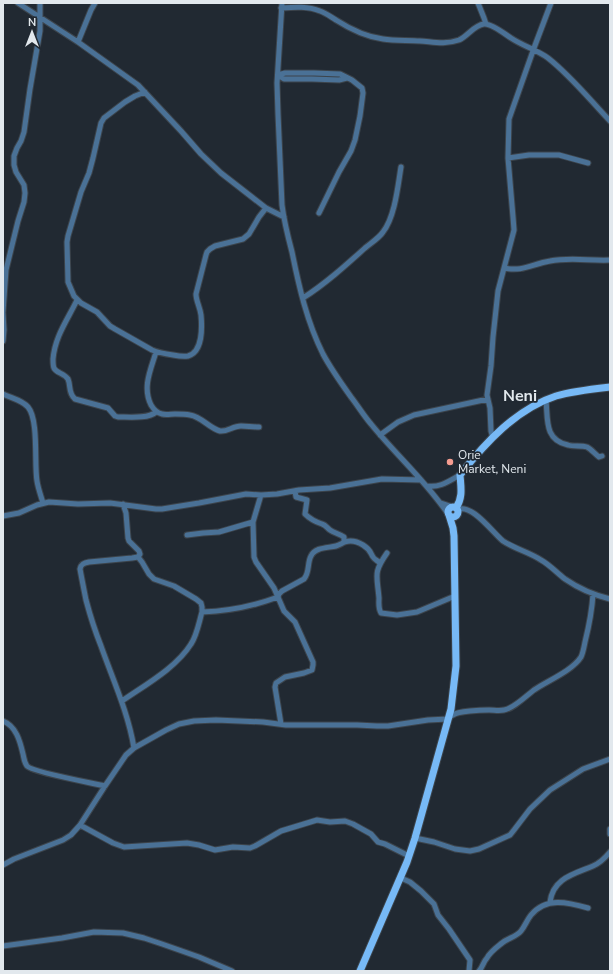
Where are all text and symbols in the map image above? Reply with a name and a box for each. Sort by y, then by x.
north arrow [12,12,52,52]
text: N [28,15,36,30]
district label: Neni [503,385,537,407]
place label: Orie Market, Neni [458,447,526,477]
marker: Orie Market, Neni [445,457,455,467]

